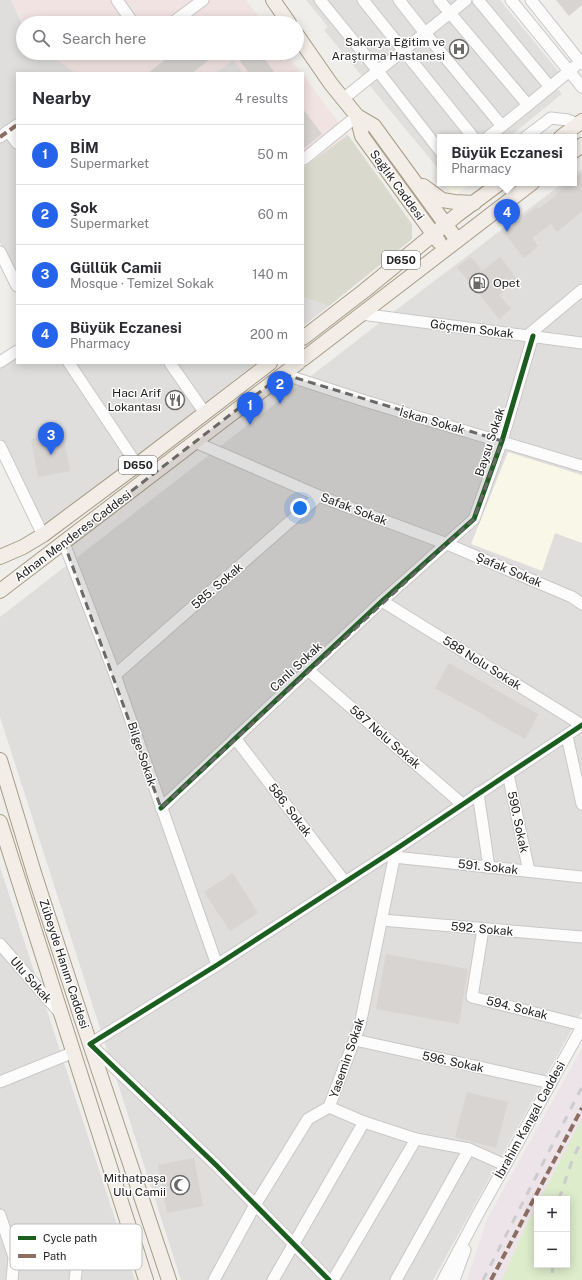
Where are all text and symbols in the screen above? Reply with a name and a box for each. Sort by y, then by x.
search box [16,16,304,60]
icon: search [30,27,52,49]
text: Search here [62,30,146,47]
place label: Sakarya Eğitim ve Araştırma Hastanesi [332,35,445,63]
hospital icon: Sakarya Eğitim ve Araştırma Hastanesi [448,38,470,60]
text: Nearby [32,88,91,108]
text: 4 results [235,91,288,106]
popup [437,134,577,186]
text: BİM [70,139,99,156]
text: Büyük Eczanesi [451,144,563,161]
text: 1 [42,147,48,162]
text: 50 m [257,147,288,162]
street label: Sağlık Caddesi [367,147,427,223]
text: Supermarket [70,156,149,171]
text: Pharmacy [451,161,512,176]
text: Şok [70,199,98,216]
pin: 4 [494,199,520,232]
text: 2 [41,207,49,222]
text: 60 m [258,207,288,222]
text: Supermarket [70,216,149,231]
road number: D650 [382,251,420,269]
text: Güllük Camii [70,259,161,276]
text: 3 [41,267,49,282]
text: 140 m [252,267,288,282]
fuel station icon: Opet [468,272,490,294]
text: Mosque · Temizel Sokak [70,276,214,291]
place label: Opet [493,276,520,290]
street label: Göçmen Sokak [430,317,515,341]
text: Büyük Eczanesi [70,319,182,336]
text: 4 [41,327,49,342]
text: 200 m [250,327,288,342]
text: Pharmacy [70,336,130,351]
pin: 2 [267,371,293,404]
place label: Hacı Arif Lokantası [107,386,161,414]
restaurant icon: Hacı Arif Lokantası [164,389,186,411]
pin: 1 [237,392,263,425]
street label: İskan Sokak [398,405,467,437]
street label: Baysu Sokak [472,406,508,478]
pin: 3 [38,422,64,455]
road number: D650 [119,456,157,474]
street label: Adnan Menderes Caddesi [12,488,134,584]
street label: Safak Sokak [319,490,390,528]
your location [290,498,310,518]
street label: Şafak Sokak [474,550,544,590]
street label: 585. Sokak [188,560,246,612]
street label: 588 Nolu Sokak [440,633,524,693]
street label: Canlı Sokak [267,639,325,695]
street label: 587 Nolu Sokak [347,702,423,772]
street label: Bilge Sokak [125,720,160,788]
street label: 586. Sokak [265,781,315,840]
street label: 590. Sokak [505,790,531,854]
street label: 591. Sokak [457,857,519,877]
street label: Zübeyde Hanım Caddesi [36,897,92,1031]
street label: 592. Sokak [450,919,514,939]
street label: Ulu Sokak [7,954,55,1006]
street label: 594. Sokak [485,994,550,1022]
street label: Yasemin Sokak [327,1016,367,1100]
street label: 596. Sokak [421,1049,485,1075]
street label: İbrahim Kangal Caddesi [492,1059,568,1181]
place label: Mithatpaşa Ulu Camii [103,1171,166,1199]
mosque icon: Mithatpaşa Ulu Camii [169,1174,191,1196]
map controls [534,1196,570,1268]
button: + [534,1196,570,1232]
legend [10,1224,142,1270]
text: Cycle path [43,1232,97,1244]
button: − [534,1232,570,1268]
text: Path [43,1250,66,1262]

